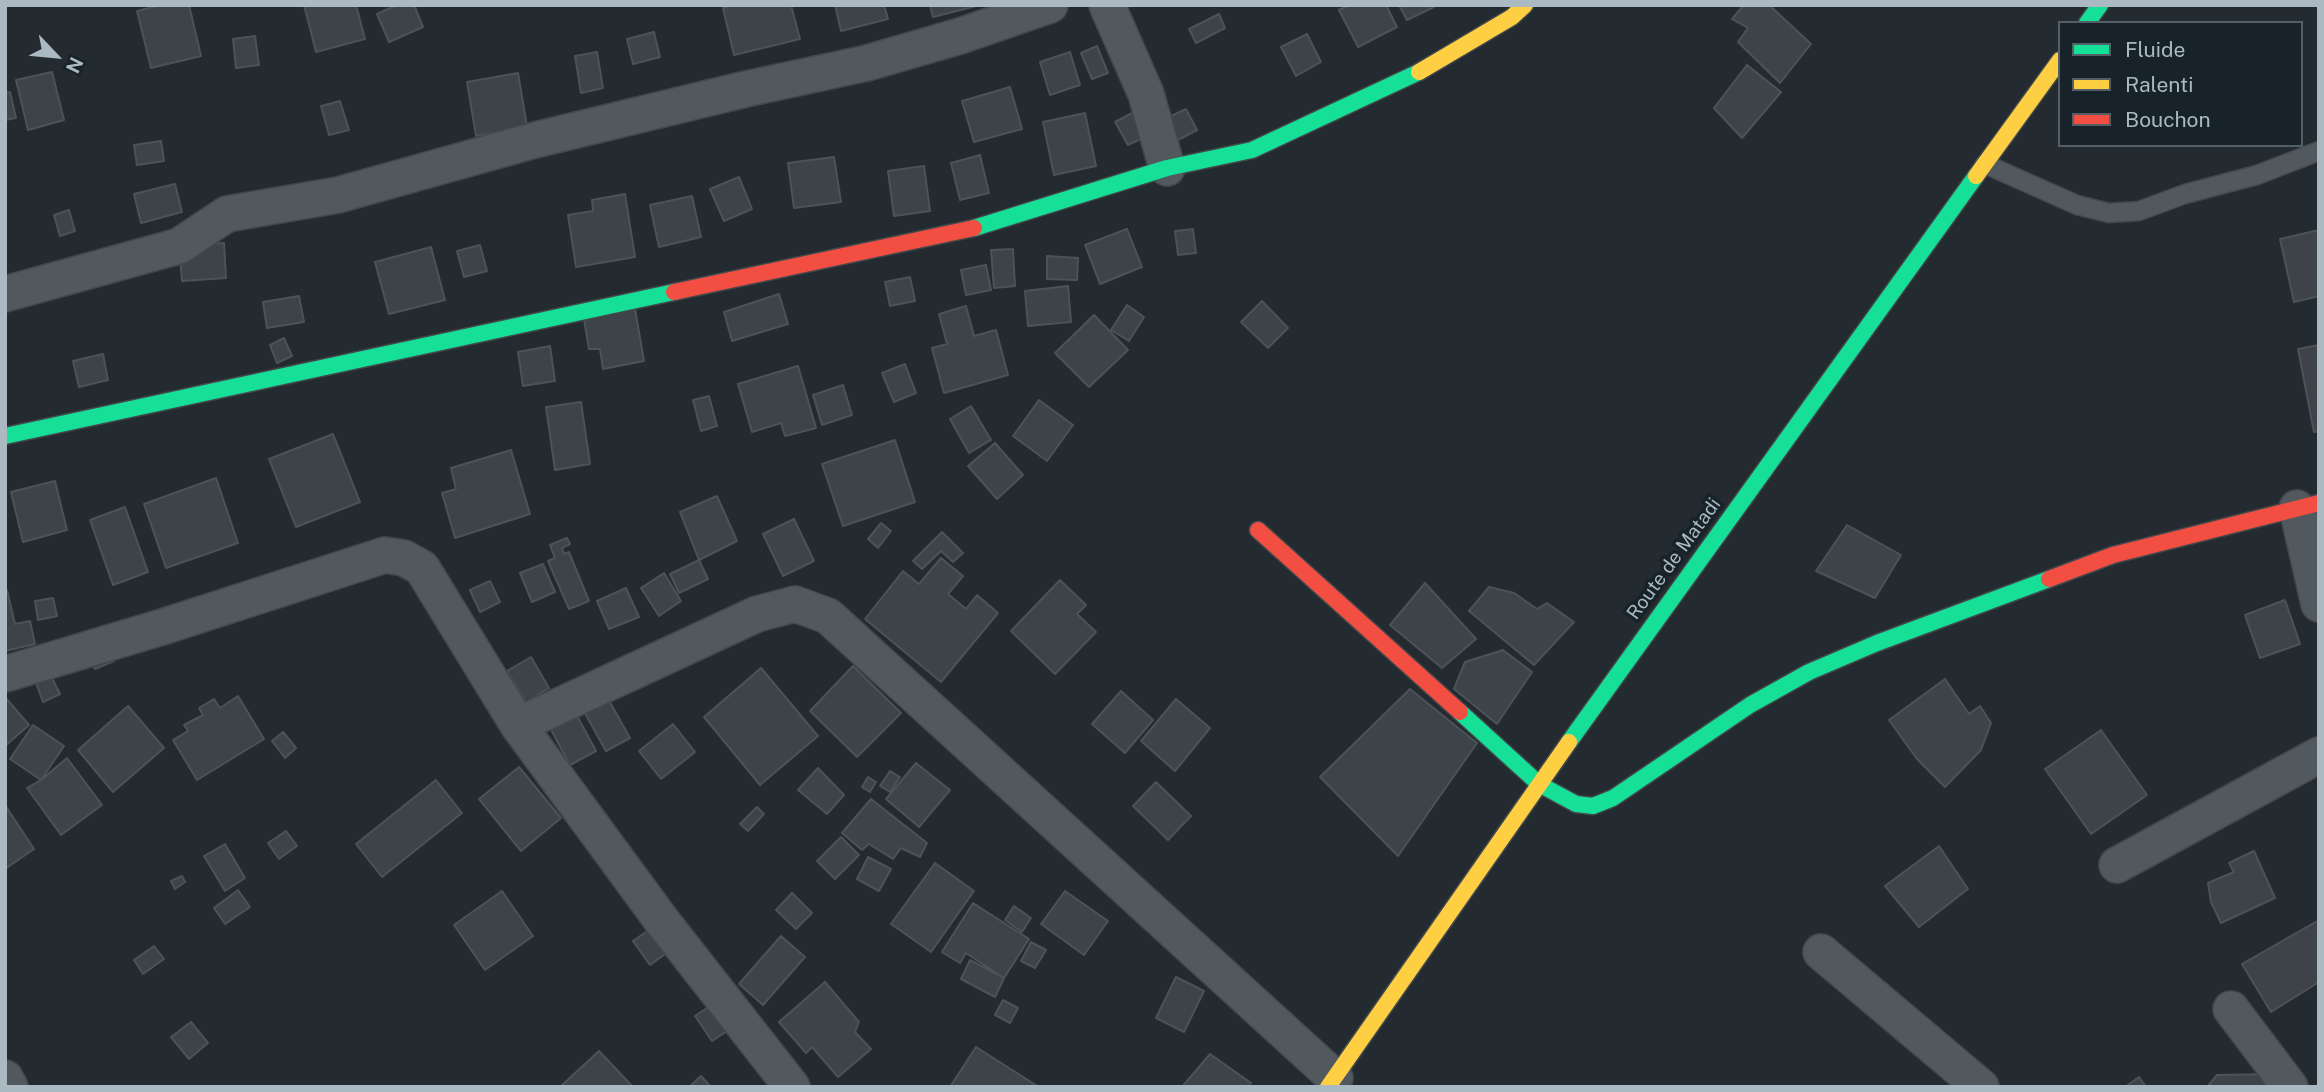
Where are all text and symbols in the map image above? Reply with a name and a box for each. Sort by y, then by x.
north arrow [21,21,91,91]
legend [2058,21,2303,147]
text: Fluide [2125,37,2185,62]
text: N [62,54,88,77]
text: Ralenti [2125,72,2193,97]
text: Bouchon [2125,107,2211,132]
street label: Route de Matadi [1622,494,1726,624]

